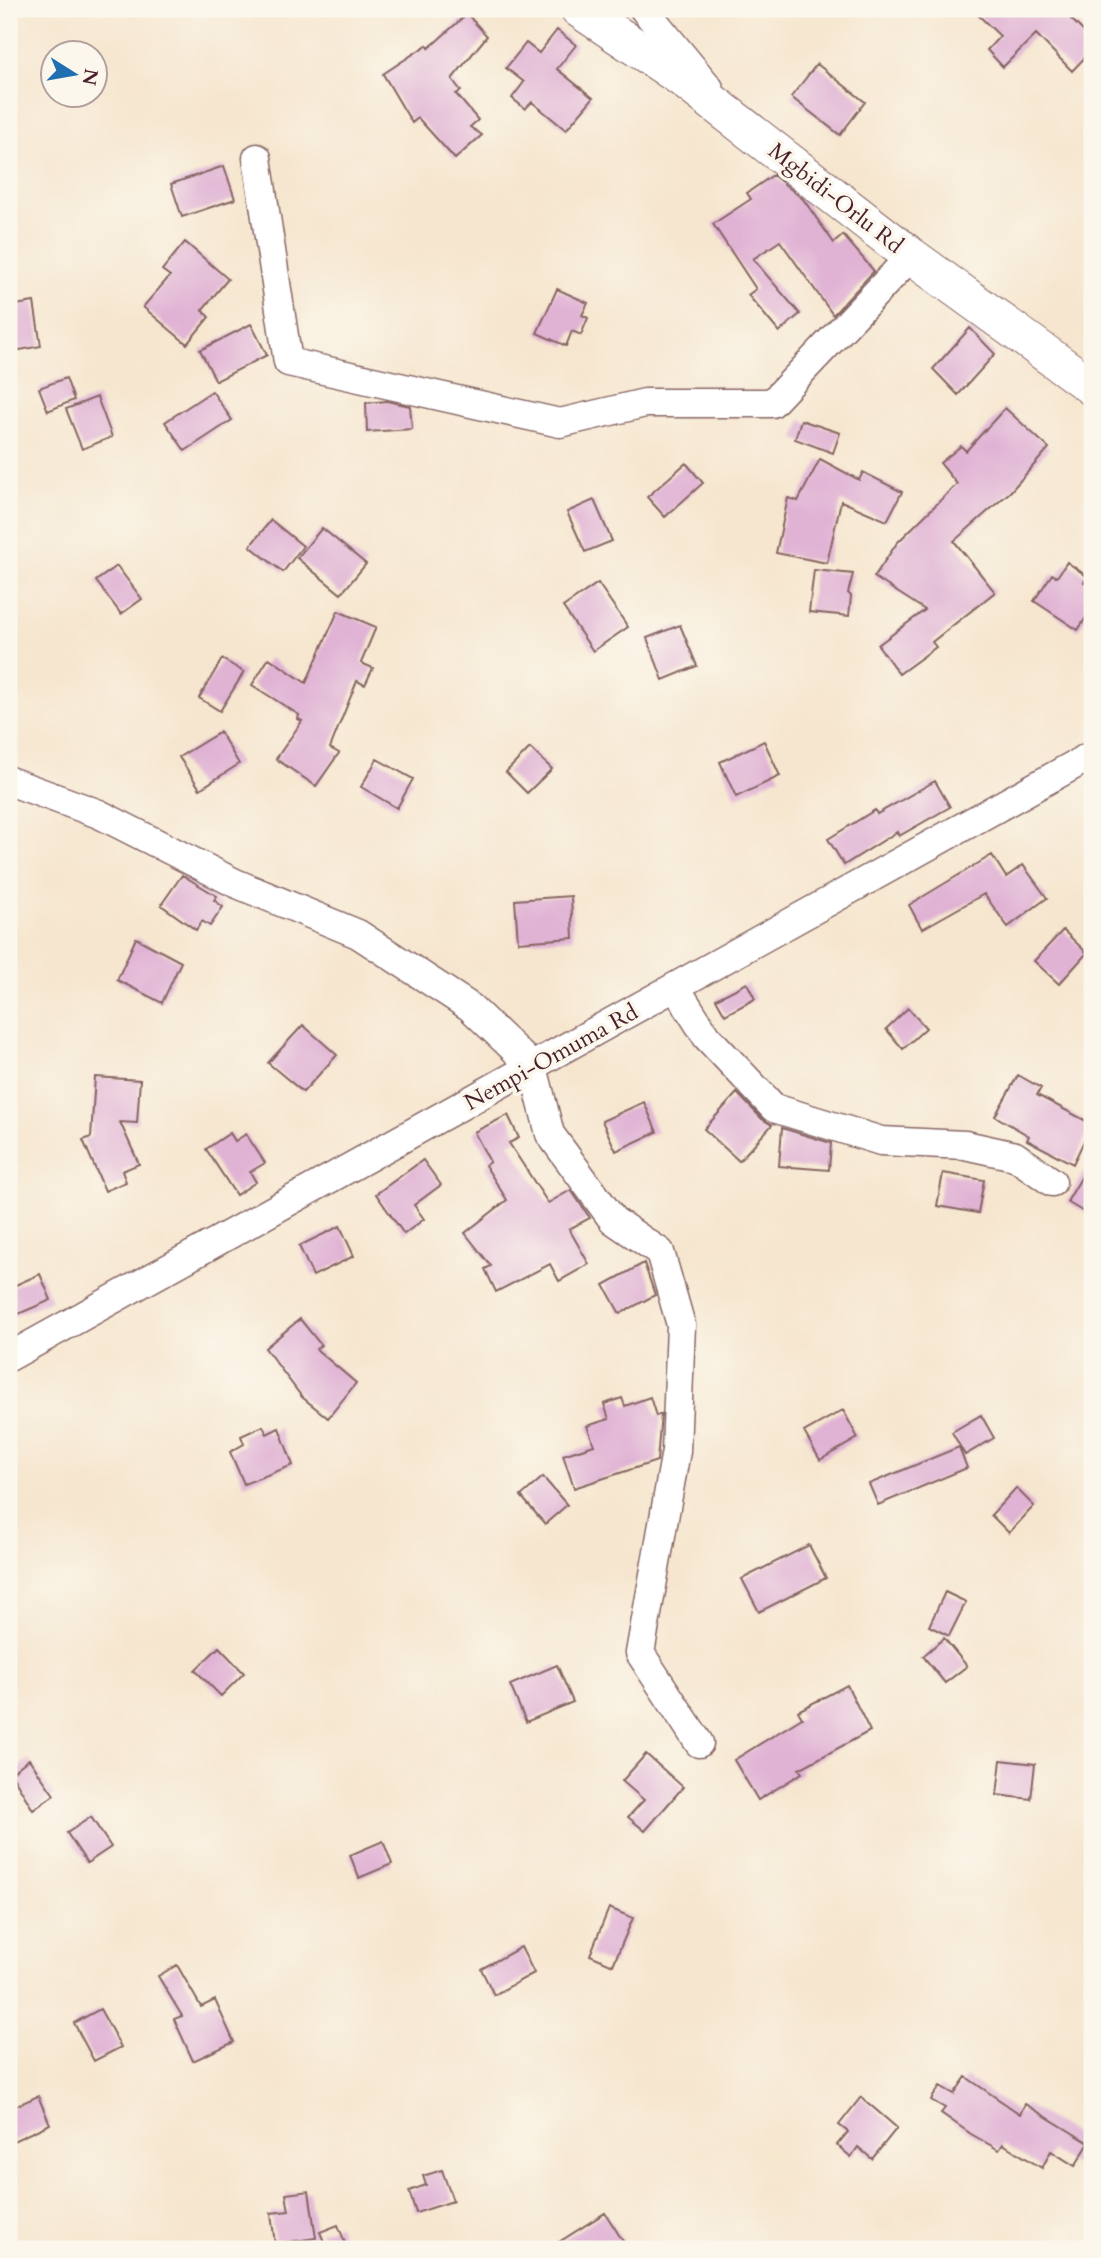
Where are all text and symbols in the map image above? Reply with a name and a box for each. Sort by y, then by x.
north arrow [38,38,108,108]
text: N [75,66,104,88]
street label: Mgbidi-Orlu Rd [762,135,911,261]
street label: Nempi-Omuma Rd [459,996,644,1118]

